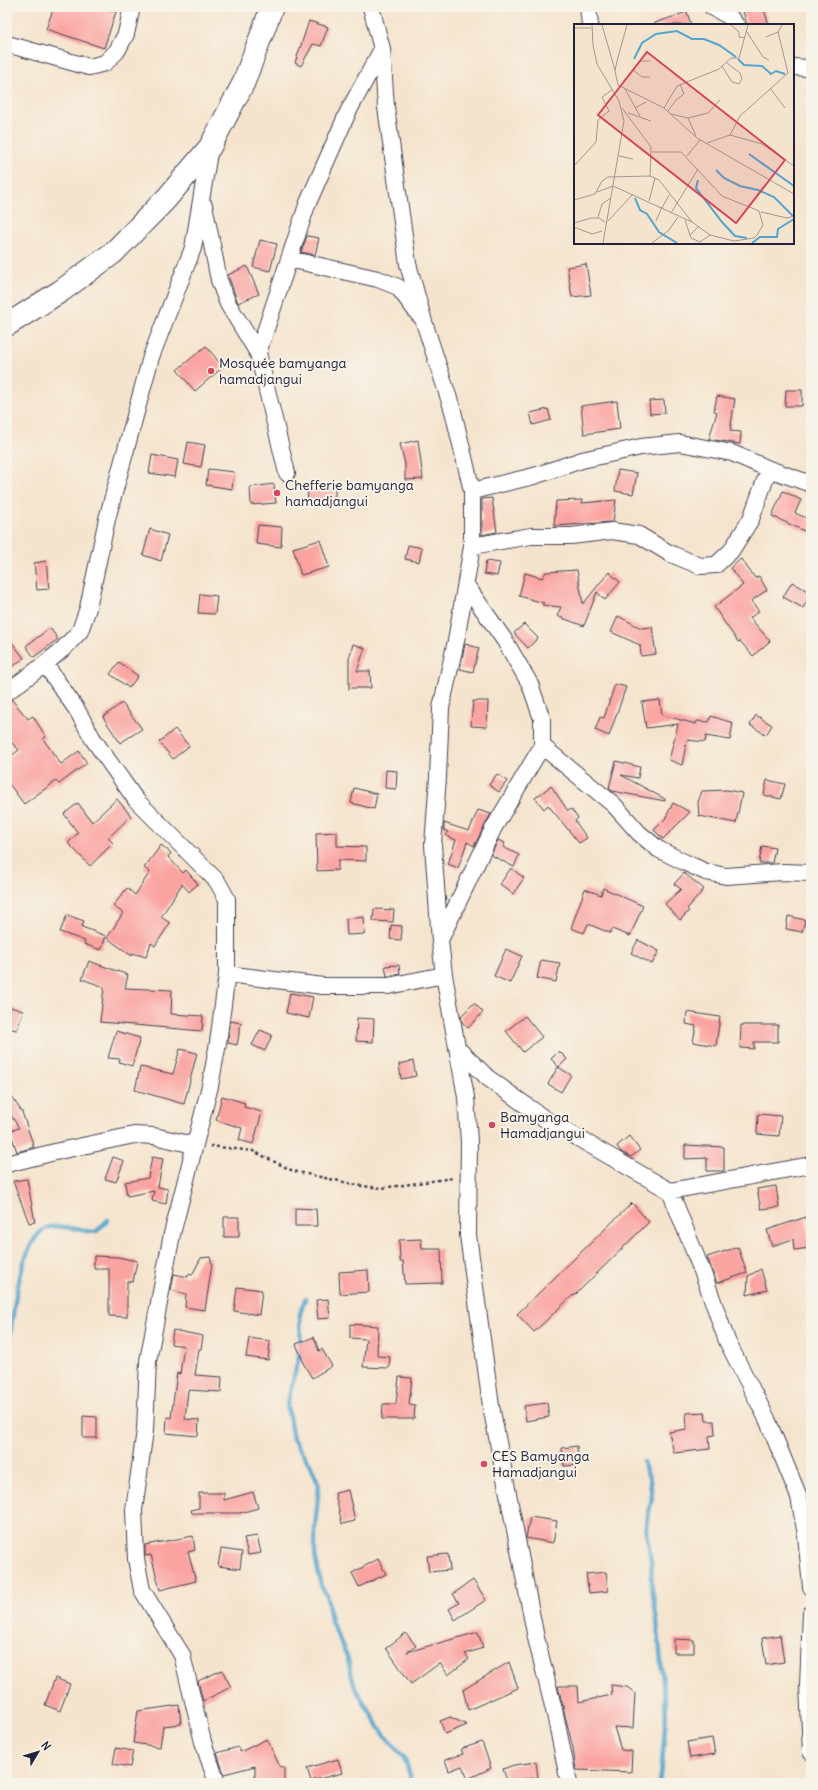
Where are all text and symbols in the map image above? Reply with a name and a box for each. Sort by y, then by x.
inset map [574,24,794,244]
place label: Mosquée bamyanga hamadjangui [219,354,347,388]
marker: Mosquée bamyanga hamadjangui [206,366,216,376]
place label: Chefferie bamyanga hamadjangui [285,476,414,510]
marker: Chefferie bamyanga hamadjangui [272,488,282,498]
place label: Bamyanga Hamadjangui [500,1108,585,1142]
marker: Bamyanga Hamadjangui [487,1120,497,1130]
place label: CES Bamyanga Hamadjangui [492,1447,590,1481]
marker: CES Bamyanga Hamadjangui [479,1459,489,1469]
north arrow [18,1732,58,1772]
text: N [38,1739,54,1753]

